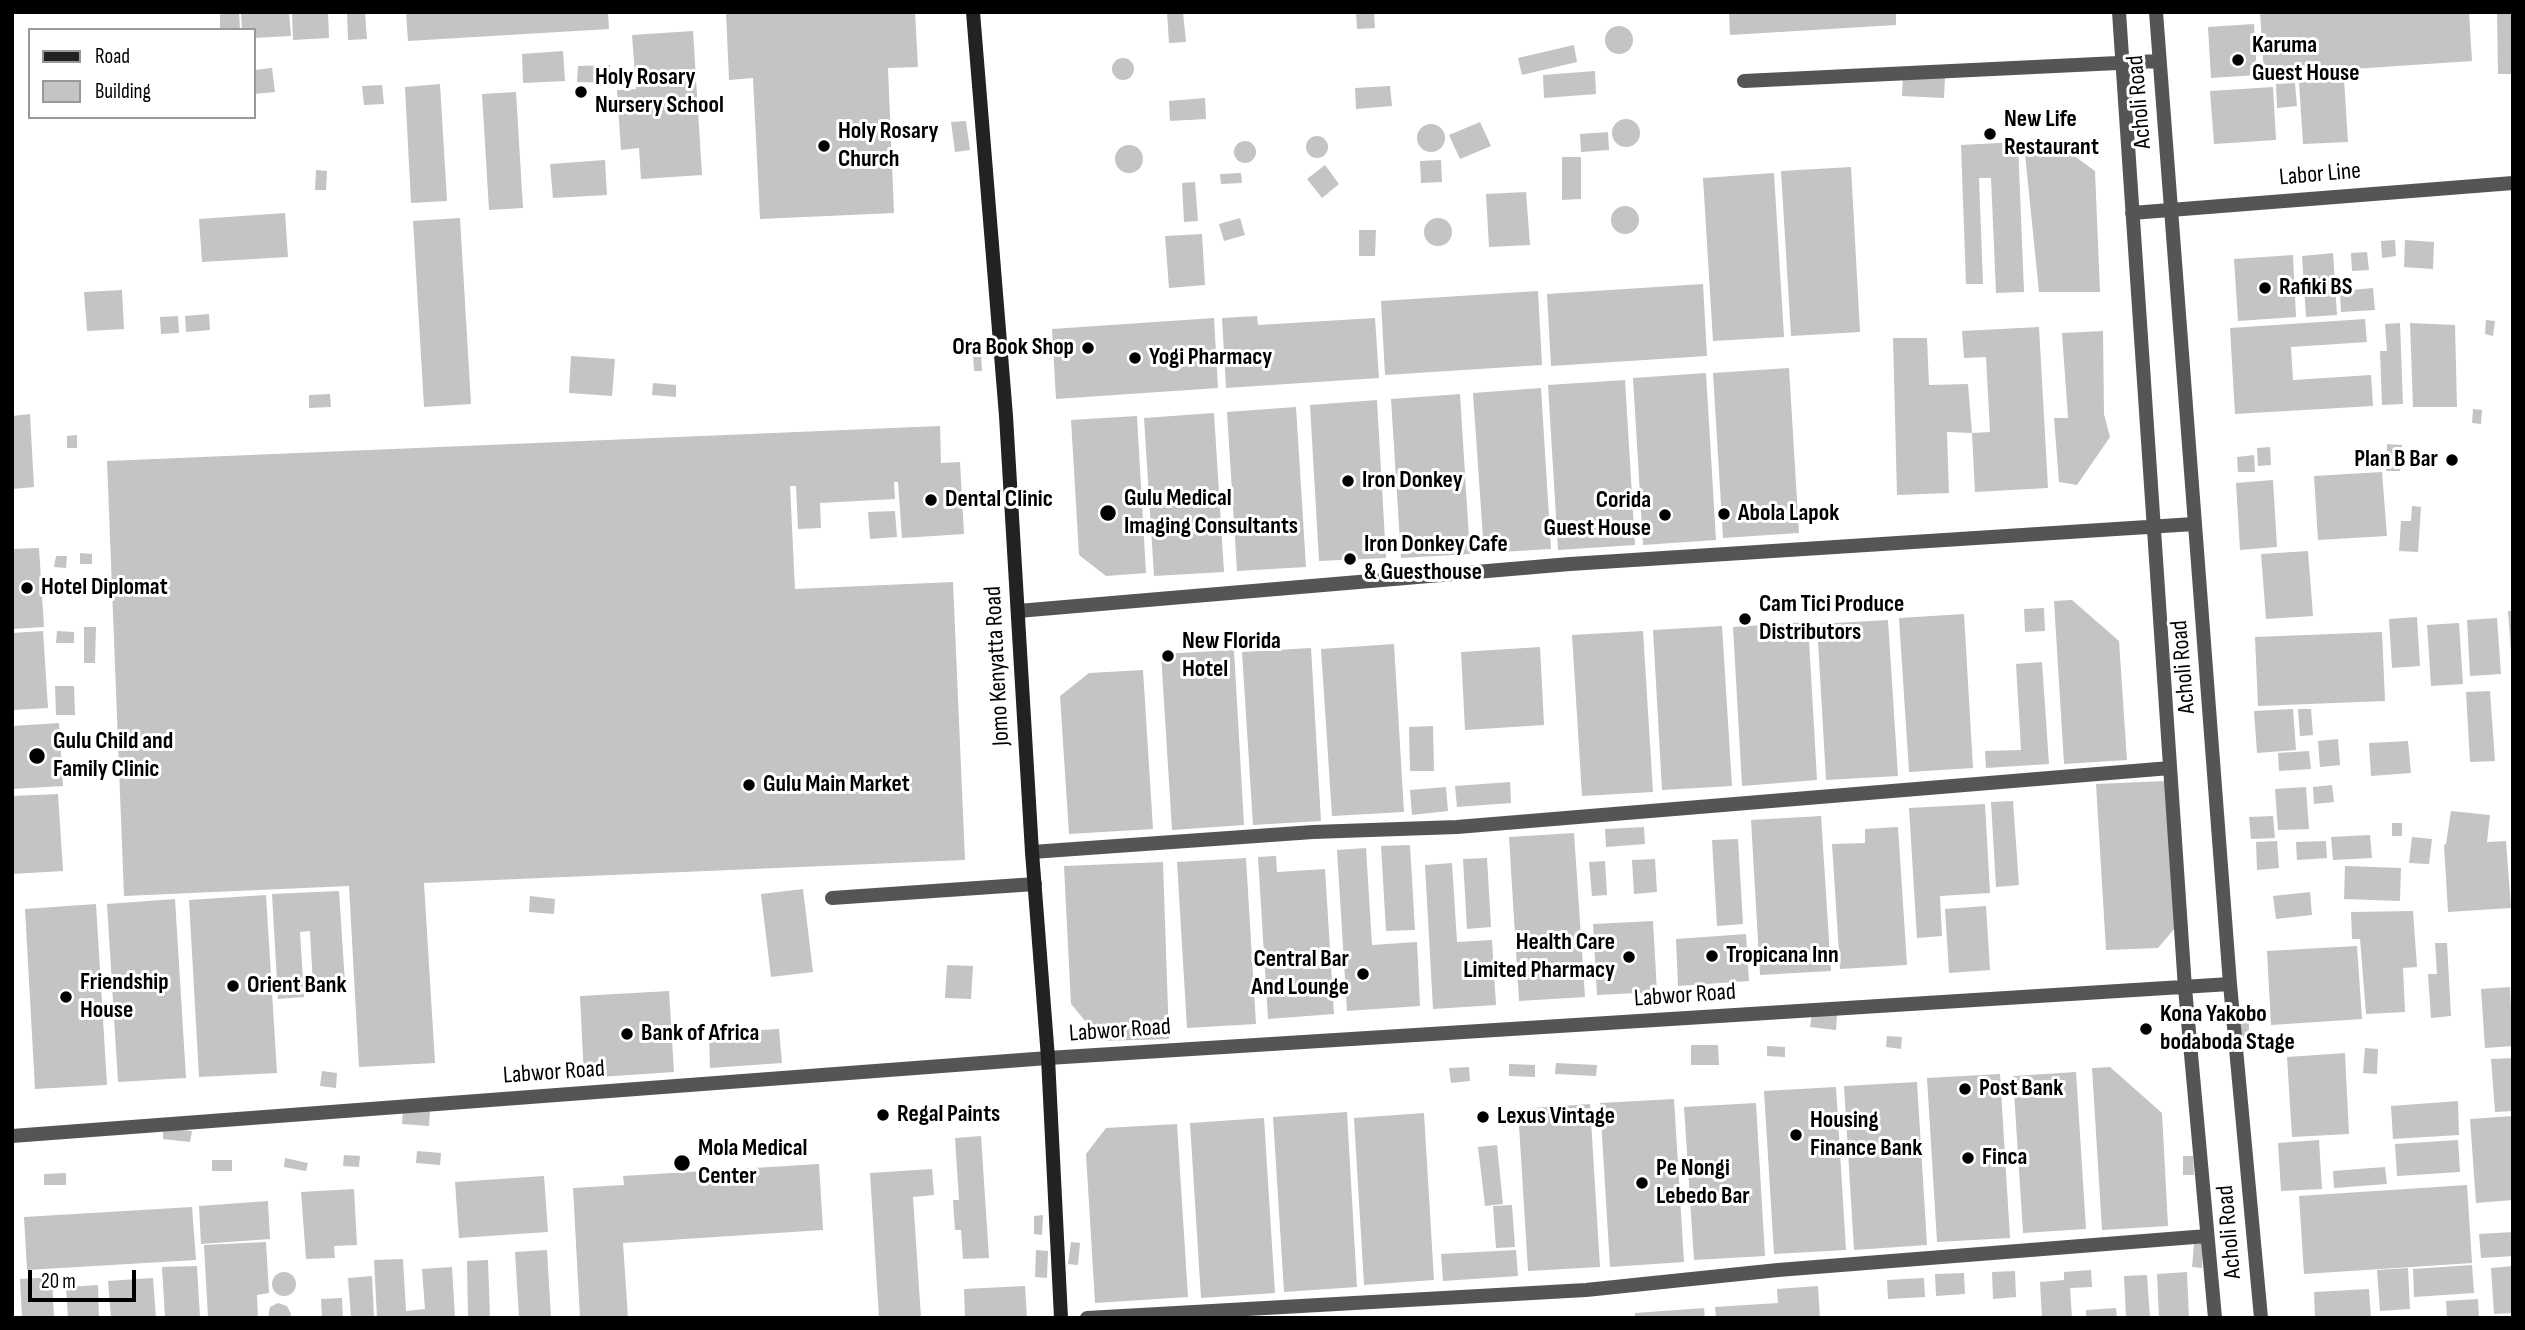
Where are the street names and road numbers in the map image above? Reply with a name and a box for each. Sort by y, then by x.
street label: Acholi Road [2122,54,2158,150]
street label: Labor Line [2278,157,2362,193]
street label: Jomo Kenyatta Road [979,585,1017,747]
street label: Acholi Road [2166,619,2202,715]
street label: Labwor Road [1633,978,1737,1014]
street label: Labwor Road [1068,1013,1172,1049]
street label: Labwor Road [502,1055,606,1091]
street label: Acholi Road [2212,1184,2248,1280]

